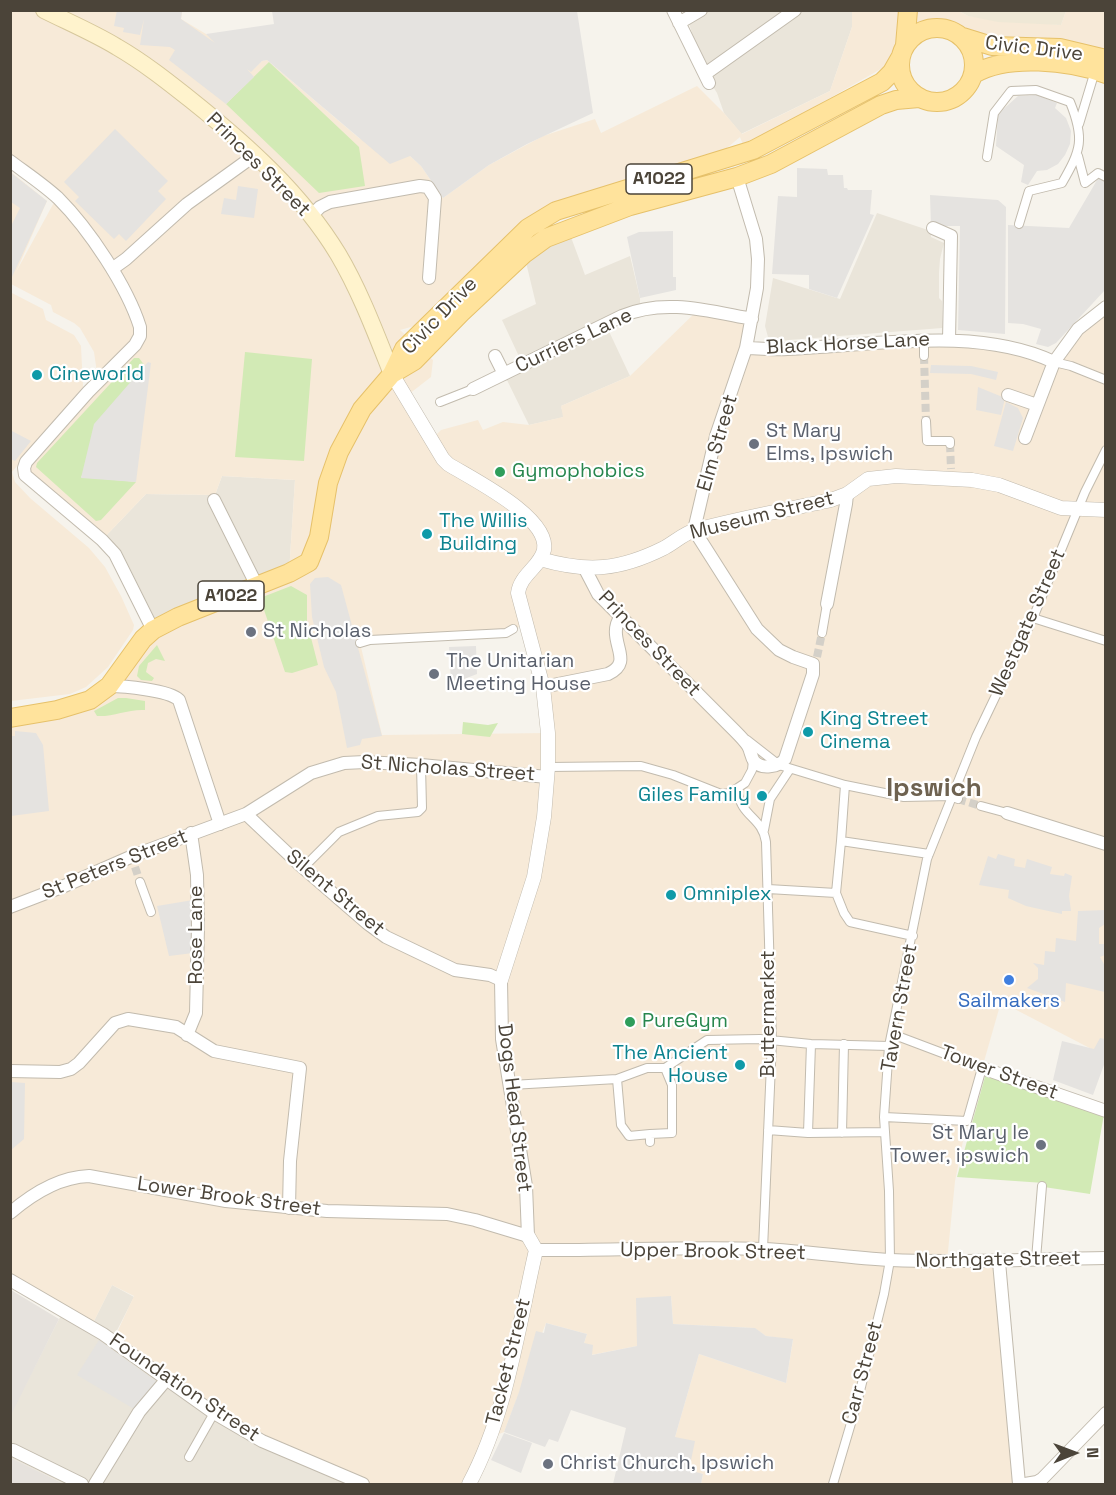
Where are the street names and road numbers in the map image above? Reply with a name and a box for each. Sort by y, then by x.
street label: Civic Drive [984,31,1084,67]
street label: Princes Street [201,108,315,222]
road number: A1022 [626,164,692,194]
street label: Civic Drive [397,272,483,360]
street label: Curriers Lane [512,303,636,379]
street label: Black Horse Lane [765,328,931,360]
street label: Elm Street [693,392,743,494]
street label: Museum Street [687,486,837,546]
street label: Westgate Street [985,546,1071,700]
road number: A1022 [198,581,264,611]
street label: Princes Street [593,586,705,702]
street label: St Nicholas Street [360,751,536,787]
street label: St Peters Street [39,825,191,905]
street label: Silent Street [281,845,389,941]
street label: Rose Lane [185,885,209,985]
street label: Tavern Street [877,942,923,1074]
street label: Buttermarket [757,950,781,1078]
street label: Dogs Head Street [492,1022,536,1194]
street label: Tower Street [937,1041,1061,1105]
street label: Lower Brook Street [135,1172,323,1222]
street label: Upper Brook Street [620,1238,806,1266]
street label: Northgate Street [915,1247,1081,1273]
street label: Tacket Street [482,1296,536,1428]
street label: Carr Street [838,1319,888,1427]
street label: Foundation Street [104,1329,264,1447]

